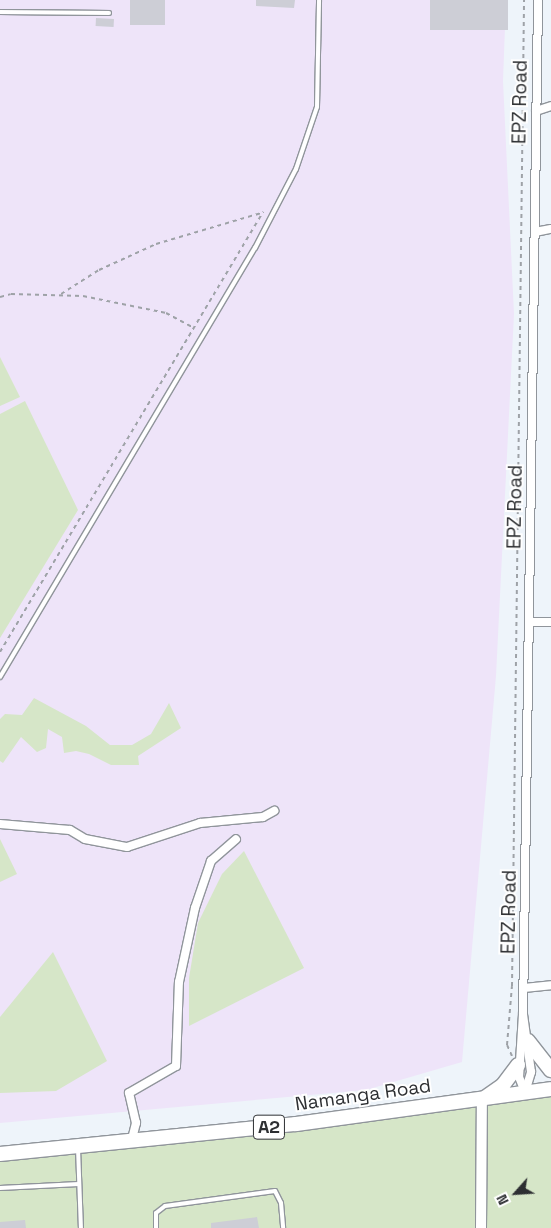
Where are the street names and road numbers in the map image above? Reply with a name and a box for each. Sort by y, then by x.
street label: EPZ Road [508,60,532,144]
street label: EPZ Road [503,465,527,549]
street label: EPZ Road [497,870,521,954]
street label: Namanga Road [294,1074,432,1116]
road number: A2 [253,1112,285,1142]

